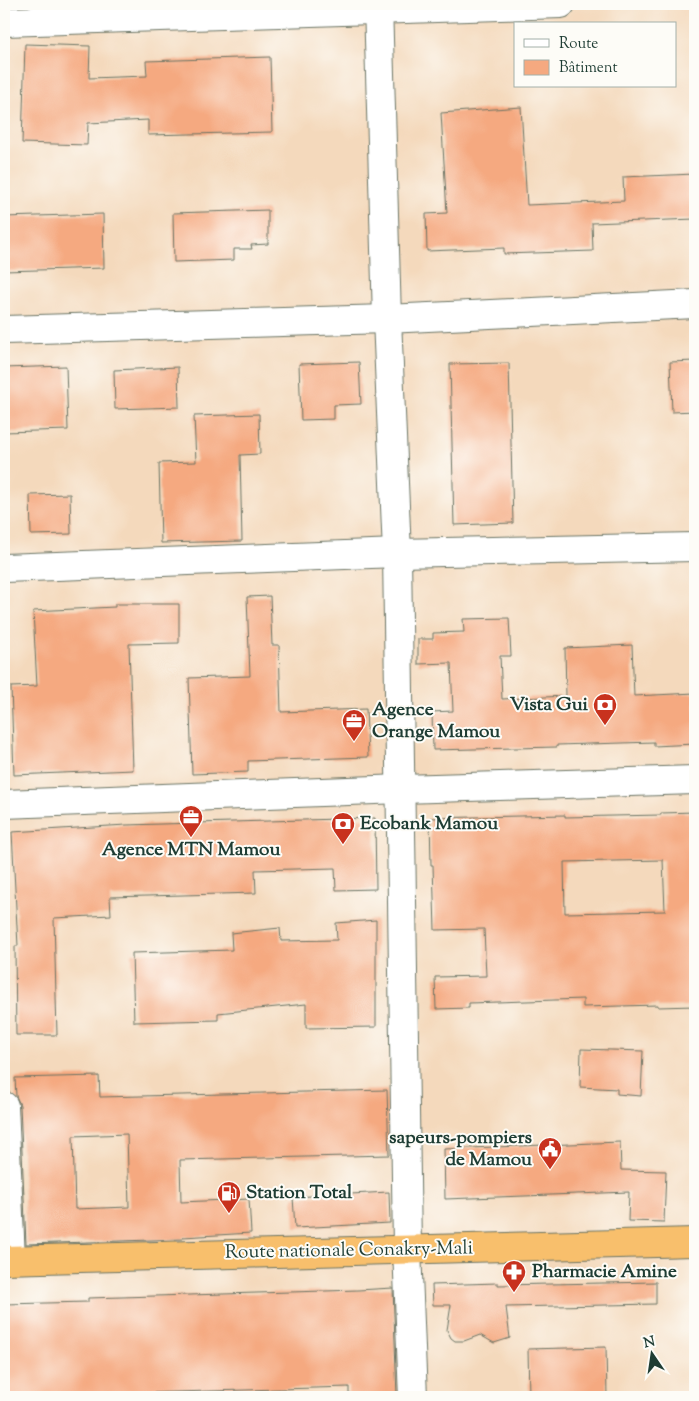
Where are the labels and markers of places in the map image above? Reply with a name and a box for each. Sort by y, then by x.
place label: Vista Gui [510,692,589,719]
bank icon: Vista Gui [592,692,618,726]
place label: Agence Orange Mamou [372,697,500,746]
office icon: Agence Orange Mamou [341,708,367,742]
office icon: Agence MTN Mamou [178,804,204,838]
bank icon: Ecobank Mamou [330,811,356,845]
place label: Ecobank Mamou [360,811,498,838]
place label: Agence MTN Mamou [102,837,280,864]
place label: sapeurs-pompiers de Mamou [389,1125,533,1174]
public building icon: sapeurs-pompiers de Mamou [537,1136,563,1170]
fuel station icon: Station Total [216,1180,242,1214]
place label: Station Total [246,1180,353,1207]
pharmacy icon: Pharmacie Amine [501,1259,527,1293]
place label: Pharmacie Amine [532,1259,677,1286]

